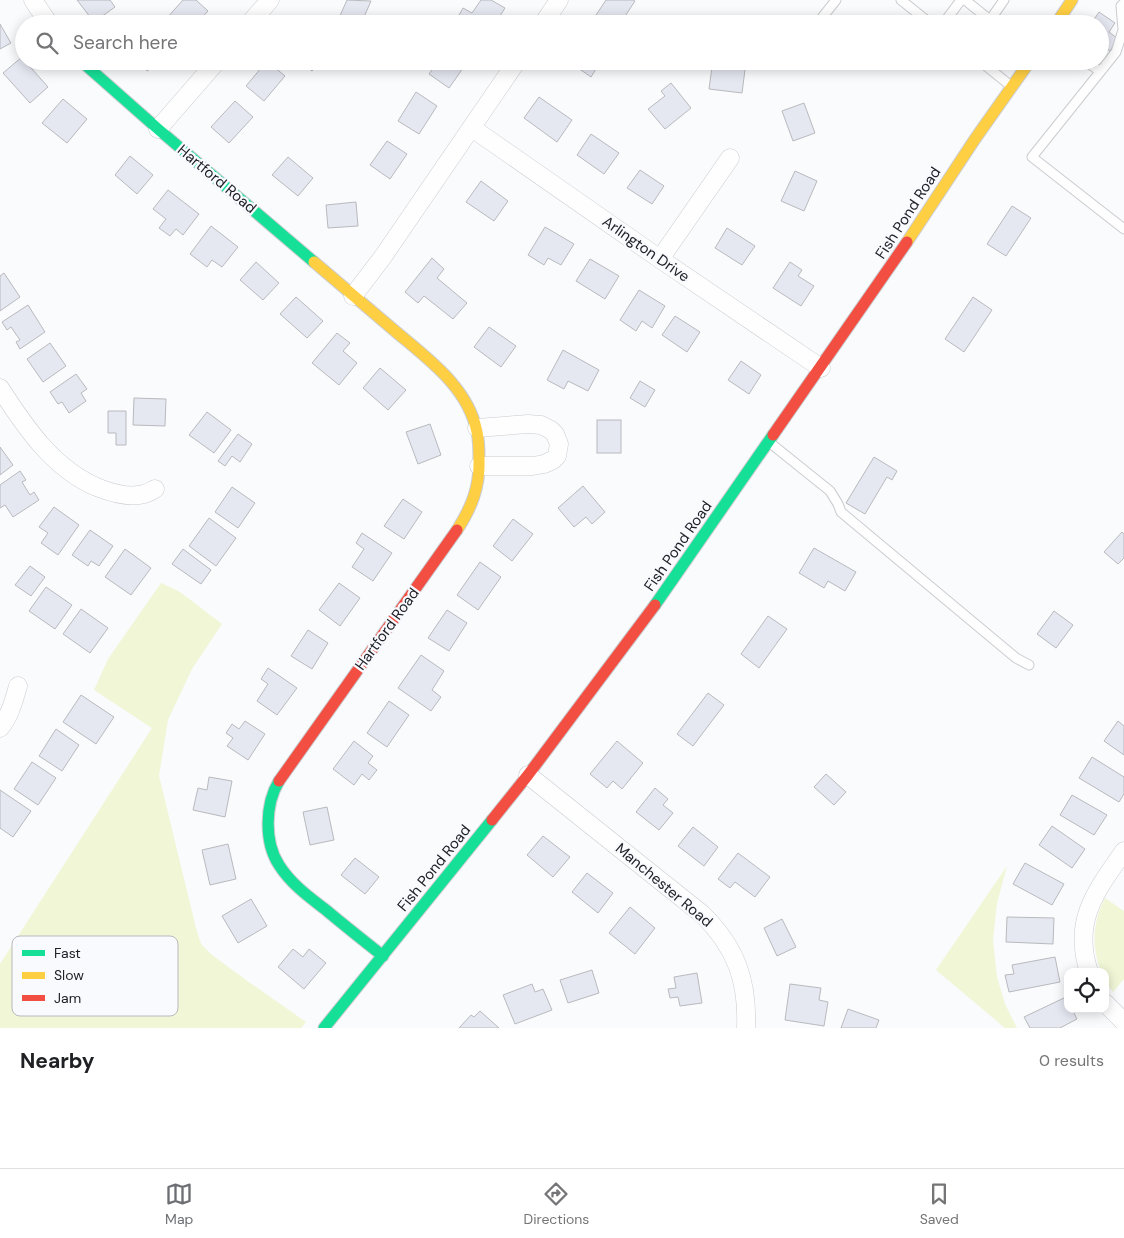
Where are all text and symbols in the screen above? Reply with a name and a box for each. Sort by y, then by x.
search box [15,15,1109,70]
icon: search [33,29,61,57]
text: Search here [73,30,178,55]
street label: Hartford Road [173,140,261,218]
street label: Fish Pond Road [871,163,945,263]
street label: Arlington Drive [598,212,694,286]
street label: Fish Pond Road [639,497,717,595]
street label: Hartford Road [350,584,424,674]
street label: Fish Pond Road [393,821,475,915]
street label: Manchester Road [611,838,717,932]
legend [12,936,178,1016]
text: Fast [54,944,81,962]
text: Slow [54,966,84,984]
map controls [1064,968,1109,1013]
button: locate [1064,968,1109,1013]
text: Jam [54,989,81,1007]
text: Nearby [20,1047,94,1075]
text: 0 results [1039,1050,1104,1071]
tab: Map [165,1180,193,1228]
tab: Directions [524,1180,589,1228]
tab: Saved [920,1180,959,1228]

